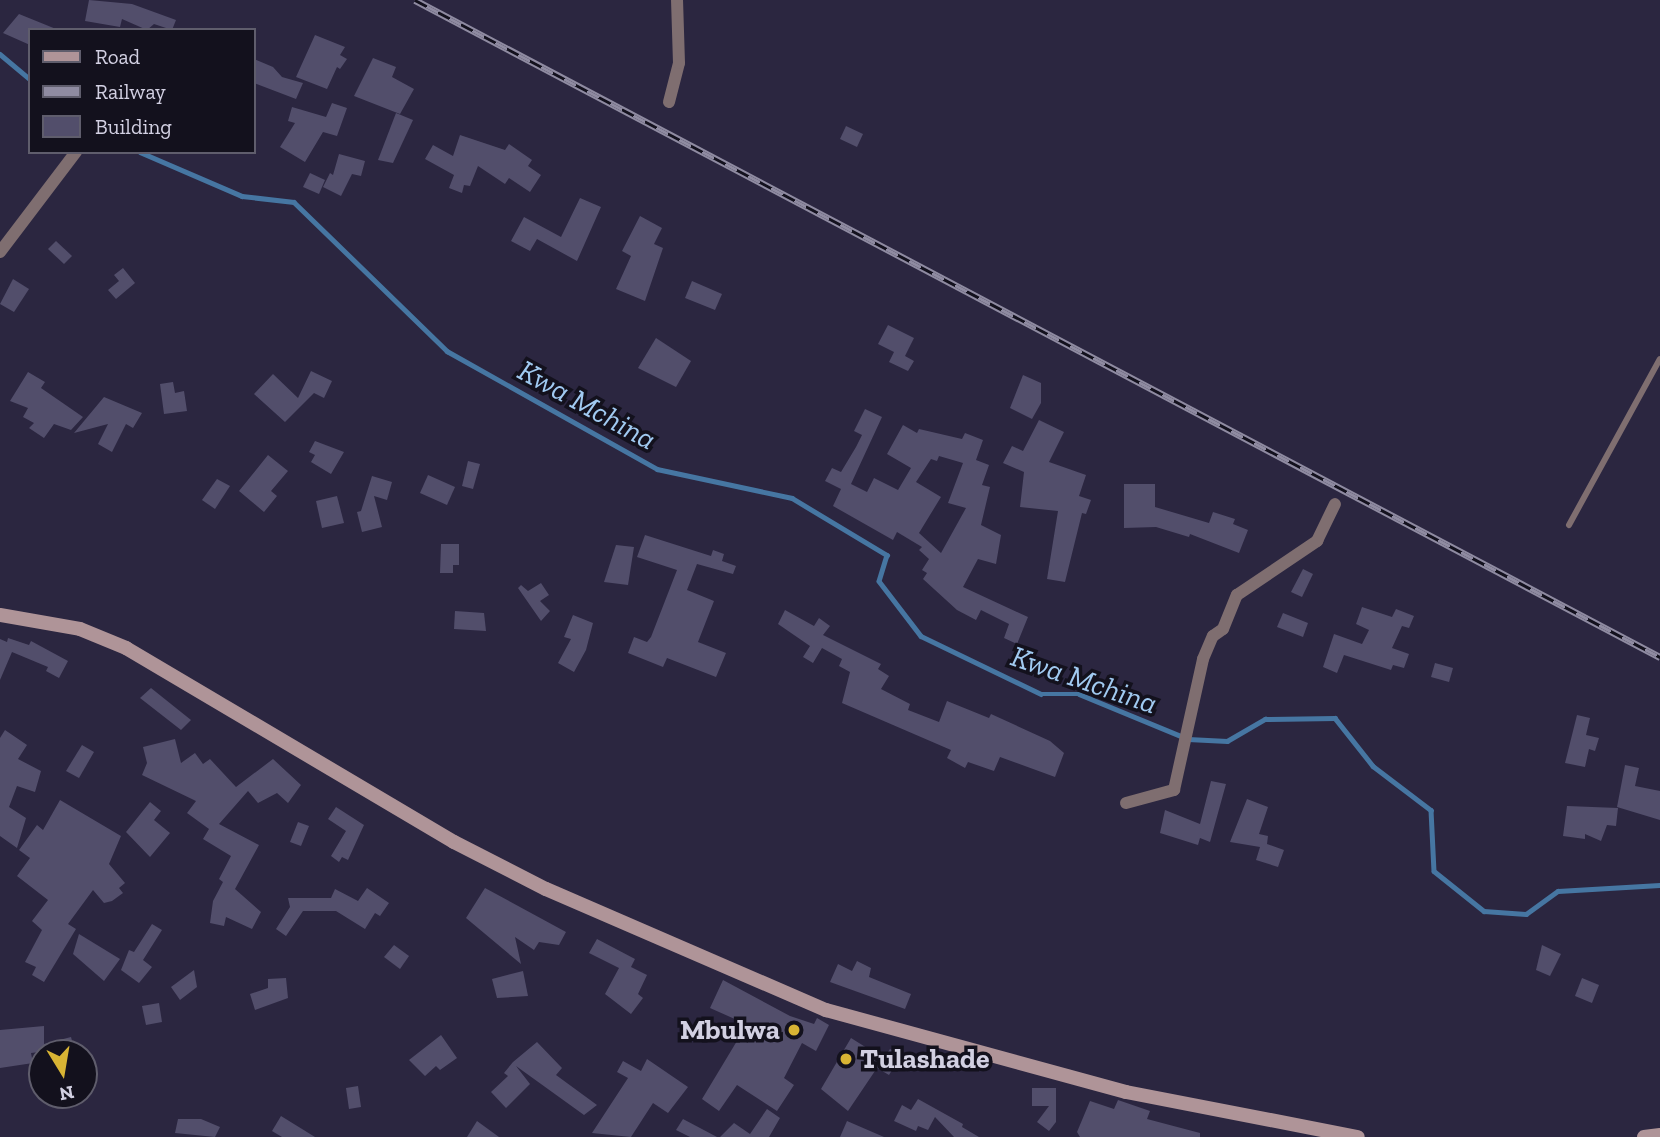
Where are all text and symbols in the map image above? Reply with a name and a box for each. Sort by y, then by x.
legend [28,28,256,154]
text: Road [95,44,140,69]
text: Railway [95,79,166,104]
text: Building [95,114,172,139]
water label: Kwa Mchina [512,352,662,458]
water label: Kwa Mchina [1006,638,1162,722]
place label: Mbulwa [680,1013,780,1047]
marker: Mbulwa [786,1022,802,1038]
north arrow [28,1039,98,1109]
place label: Tulashade [860,1042,990,1076]
marker: Tulashade [838,1051,854,1067]
text: N [57,1080,76,1106]

